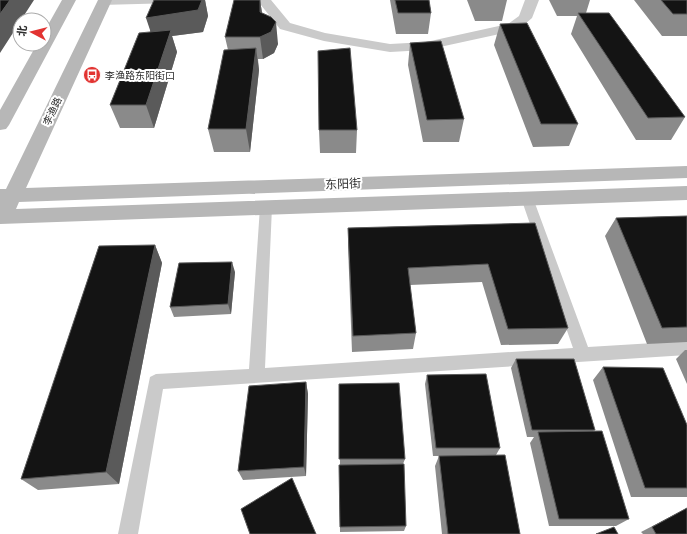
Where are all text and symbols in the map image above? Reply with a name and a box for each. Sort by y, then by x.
north arrow [12,12,52,52]
text: 北 [13,24,31,37]
bus stop icon: 李渔路东阳街口 [82,65,102,85]
place label: 李渔路东阳街口 [105,68,175,83]
street label: 李渔路 [39,94,66,128]
street label: 东阳街 [325,174,361,194]

